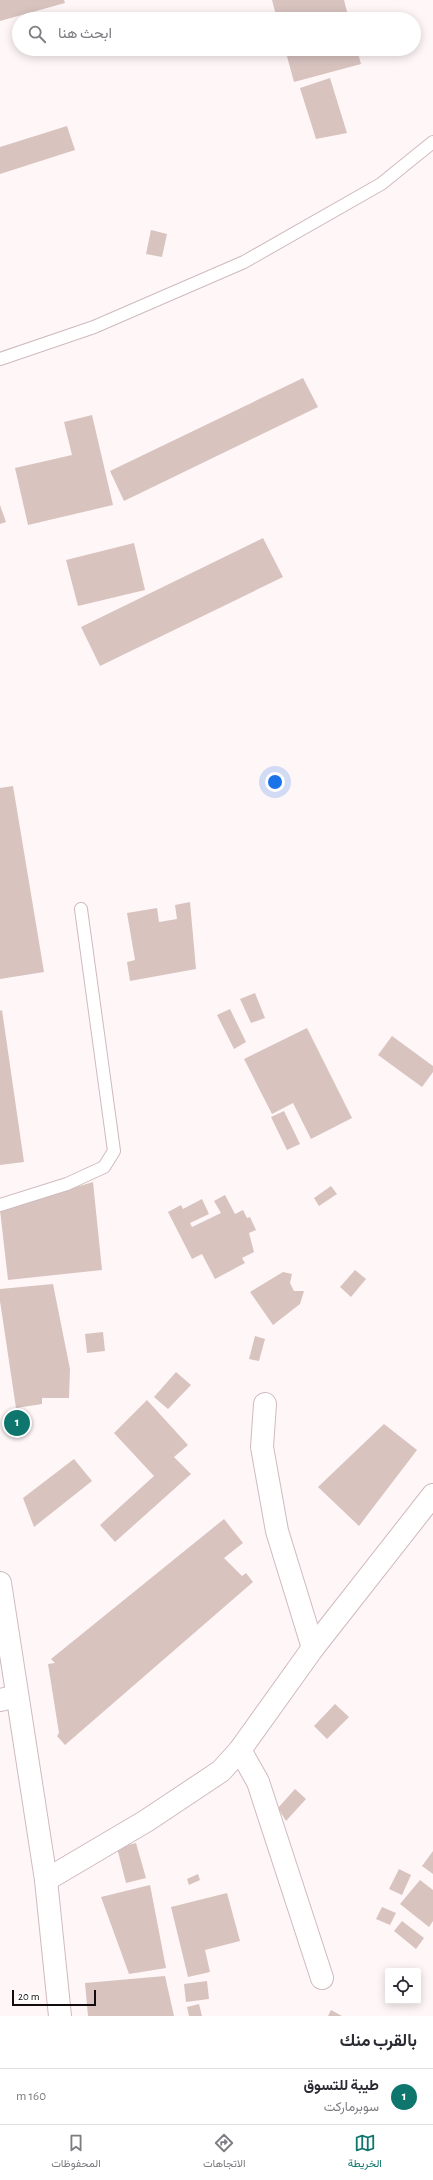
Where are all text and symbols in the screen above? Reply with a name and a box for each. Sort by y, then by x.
search box [12,12,421,56]
icon: search [26,23,48,45]
text: ابحث هنا [58,26,112,41]
your location [265,772,285,792]
pin: 1 [4,1408,30,1438]
map controls [385,1968,421,2004]
button: locate [385,1968,421,2004]
scale bar [12,1988,96,2007]
text: 20 m [18,1991,39,2002]
text: بالقرب منك [340,2032,417,2049]
text: طيبة للتسوق [303,2078,379,2093]
text: 160 m [16,2090,46,2103]
text: 1 [402,2090,406,2103]
text: سوبرماركت [324,2101,379,2114]
tab: المحفوظات [51,2132,101,2173]
tab: الاتجاهات [203,2132,246,2173]
tab: الخريطة [348,2132,382,2173]

